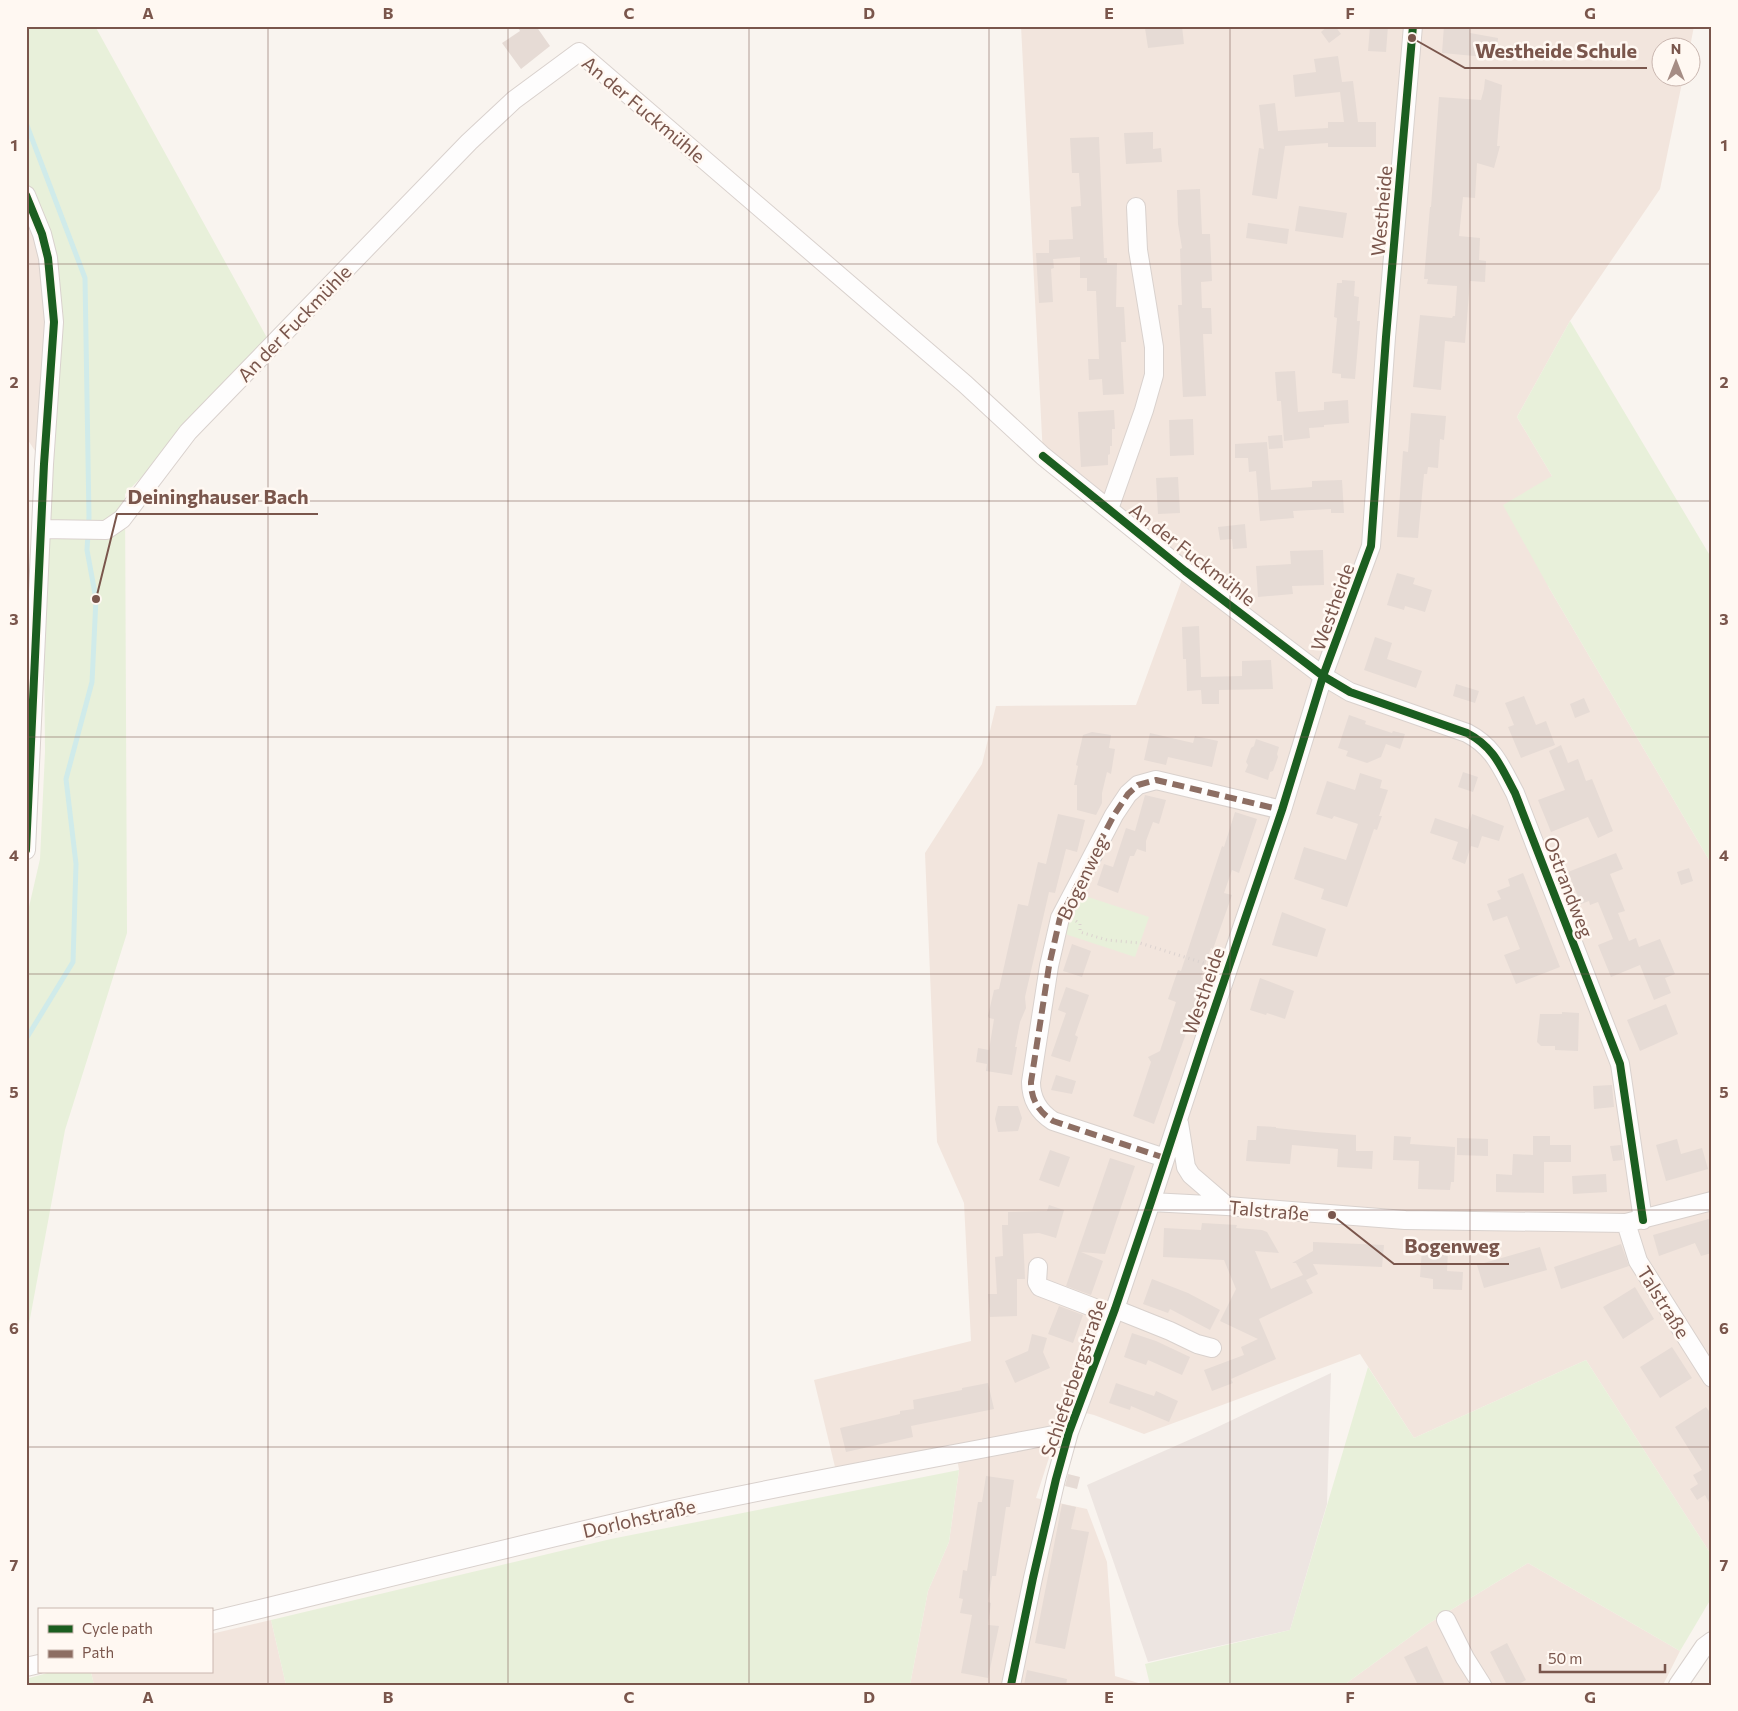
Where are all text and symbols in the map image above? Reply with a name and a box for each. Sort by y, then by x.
text: A [142,3,154,22]
text: B [383,3,394,22]
text: C [624,3,635,22]
text: D [863,3,875,22]
text: E [1104,3,1114,22]
text: F [1345,3,1355,22]
text: G [1584,3,1596,22]
callout: Westheide Schule [1465,33,1647,68]
text: Westheide Schule [1475,38,1637,62]
north arrow [1650,38,1700,88]
text: N [1671,40,1681,57]
street label: An der Fuckmühle [578,51,710,167]
text: 1 [10,135,18,154]
text: 1 [1720,135,1728,154]
street label: Westheide [1366,165,1396,257]
street label: An der Fuckmühle [232,260,356,386]
text: 2 [9,372,19,391]
text: 2 [1719,372,1729,391]
callout: Deininghauser Bach [117,479,318,514]
text: Deininghauser Bach [128,484,308,508]
street label: An der Fuckmühle [1125,498,1261,610]
street label: Westheide [1306,560,1358,654]
text: 3 [9,609,19,628]
text: 3 [1719,609,1729,628]
street label: Bogenweg [1052,833,1112,923]
street label: Ostrandweg [1539,833,1599,941]
text: 4 [9,845,19,864]
text: 4 [1719,845,1729,864]
street label: Westheide [1177,944,1229,1038]
text: 5 [9,1082,19,1101]
text: 5 [1719,1082,1729,1101]
street label: Talstraße [1228,1195,1310,1225]
callout: Bogenweg [1394,1229,1509,1264]
text: Bogenweg [1404,1233,1500,1257]
street label: Talstraße [1633,1262,1695,1342]
street label: Schieferbergstraße [1035,1296,1111,1460]
text: 6 [9,1318,19,1337]
text: 6 [1719,1318,1729,1337]
street label: Dorlohstraße [580,1494,698,1542]
text: 7 [10,1555,19,1574]
text: 7 [1720,1555,1729,1574]
legend [38,1608,212,1674]
text: Cycle path [82,1619,153,1637]
scale bar [1540,1641,1666,1673]
text: Path [82,1643,114,1661]
text: 50 m [1548,1649,1582,1667]
text: A [142,1687,154,1706]
text: B [383,1687,394,1706]
text: C [624,1687,635,1706]
text: D [863,1687,875,1706]
text: E [1104,1687,1114,1706]
text: F [1345,1687,1355,1706]
text: G [1584,1687,1596,1706]

